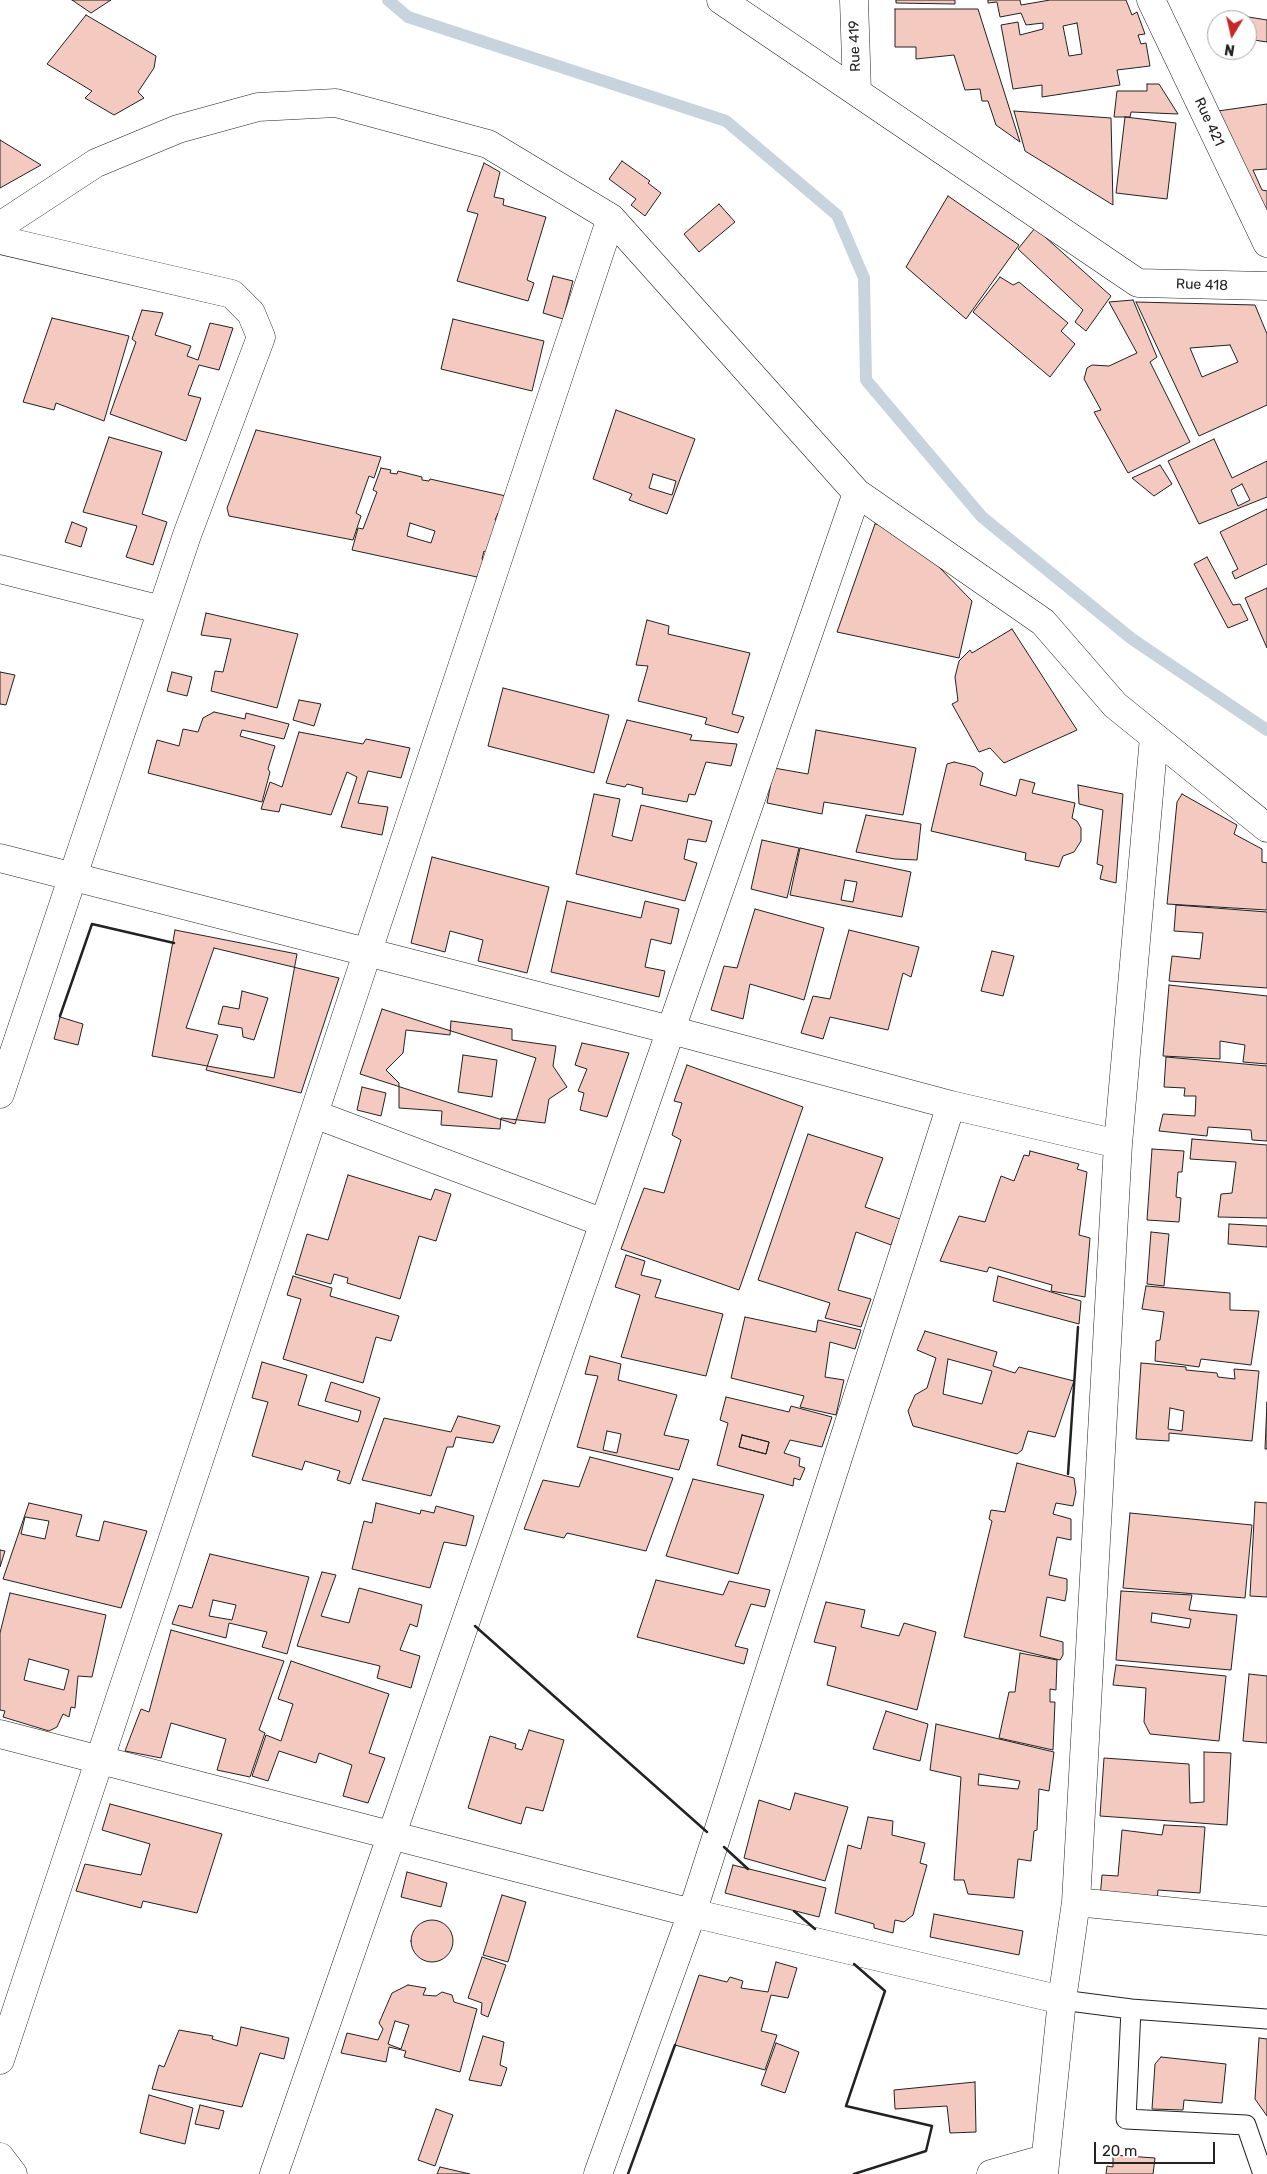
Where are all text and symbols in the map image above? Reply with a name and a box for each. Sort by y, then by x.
north arrow [1207,10,1257,60]
street label: Rue 419 [846,20,864,72]
text: N [1223,40,1236,59]
street label: Rue 421 [1190,95,1228,149]
street label: Rue 418 [1176,276,1228,294]
scale bar [1097,2132,1218,2164]
text: 20 m [1102,2142,1137,2160]

